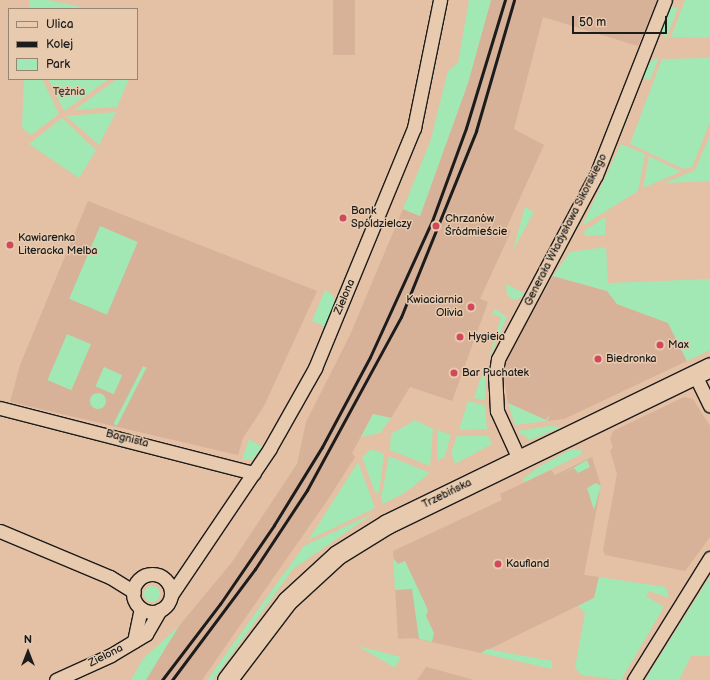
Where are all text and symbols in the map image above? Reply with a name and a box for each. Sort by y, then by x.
legend [8,8,138,80]
scale bar [574,8,669,34]
text: 50 m [579,15,606,30]
text: Ulica [46,17,73,32]
text: Kolej [46,37,73,52]
text: Park [46,57,70,72]
park label: Tężnia [53,85,85,99]
street label: Generała Władysława Sikorskiego [522,151,610,309]
place label: Bank Spóldzielczy [351,205,412,231]
marker: Bank Spóldzielczy [338,213,348,223]
place label: Chrzanów Śródmieście [445,213,507,239]
marker: Chrzanów Śródmieście [430,220,442,232]
place label: Kawiarenka Literacka Melba [18,232,98,258]
marker: Kawiarenka Literacka Melba [5,240,15,250]
street label: Zielona [332,277,358,317]
place label: Kwiaciarnia Olivia [406,294,463,320]
marker: Kwiaciarnia Olivia [466,302,476,312]
place label: Hygieia [468,330,505,344]
marker: Hygieia [455,332,465,342]
place label: Max [668,338,689,352]
marker: Max [655,340,665,350]
place label: Biedronka [606,352,657,366]
marker: Biedronka [593,354,603,364]
place label: Bar Puchatek [462,366,529,380]
marker: Bar Puchatek [449,368,459,378]
street label: Bagnista [104,427,150,451]
street label: Trzebińska [420,476,474,512]
place label: Kaufland [506,557,549,571]
marker: Kaufland [493,559,503,569]
north arrow [8,632,48,672]
text: N [24,633,32,646]
street label: Zielona [87,642,125,670]

